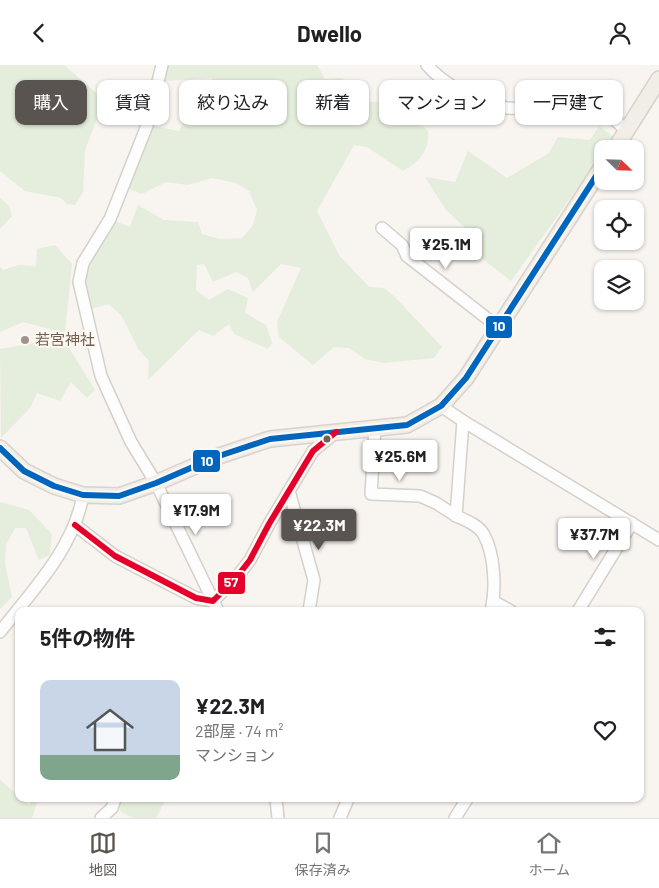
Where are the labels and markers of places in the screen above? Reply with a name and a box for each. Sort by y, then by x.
pin: ¥25.1M [405,227,487,270]
place label: 若宮神社 [35,330,95,348]
marker: 若宮神社 [19,334,31,346]
unlabelled marker [322,434,332,444]
pin: ¥25.6M [359,439,441,482]
pin: ¥17.9M [155,493,237,536]
pin: ¥22.3M [278,509,360,551]
pin: ¥37.7M [553,517,635,560]

